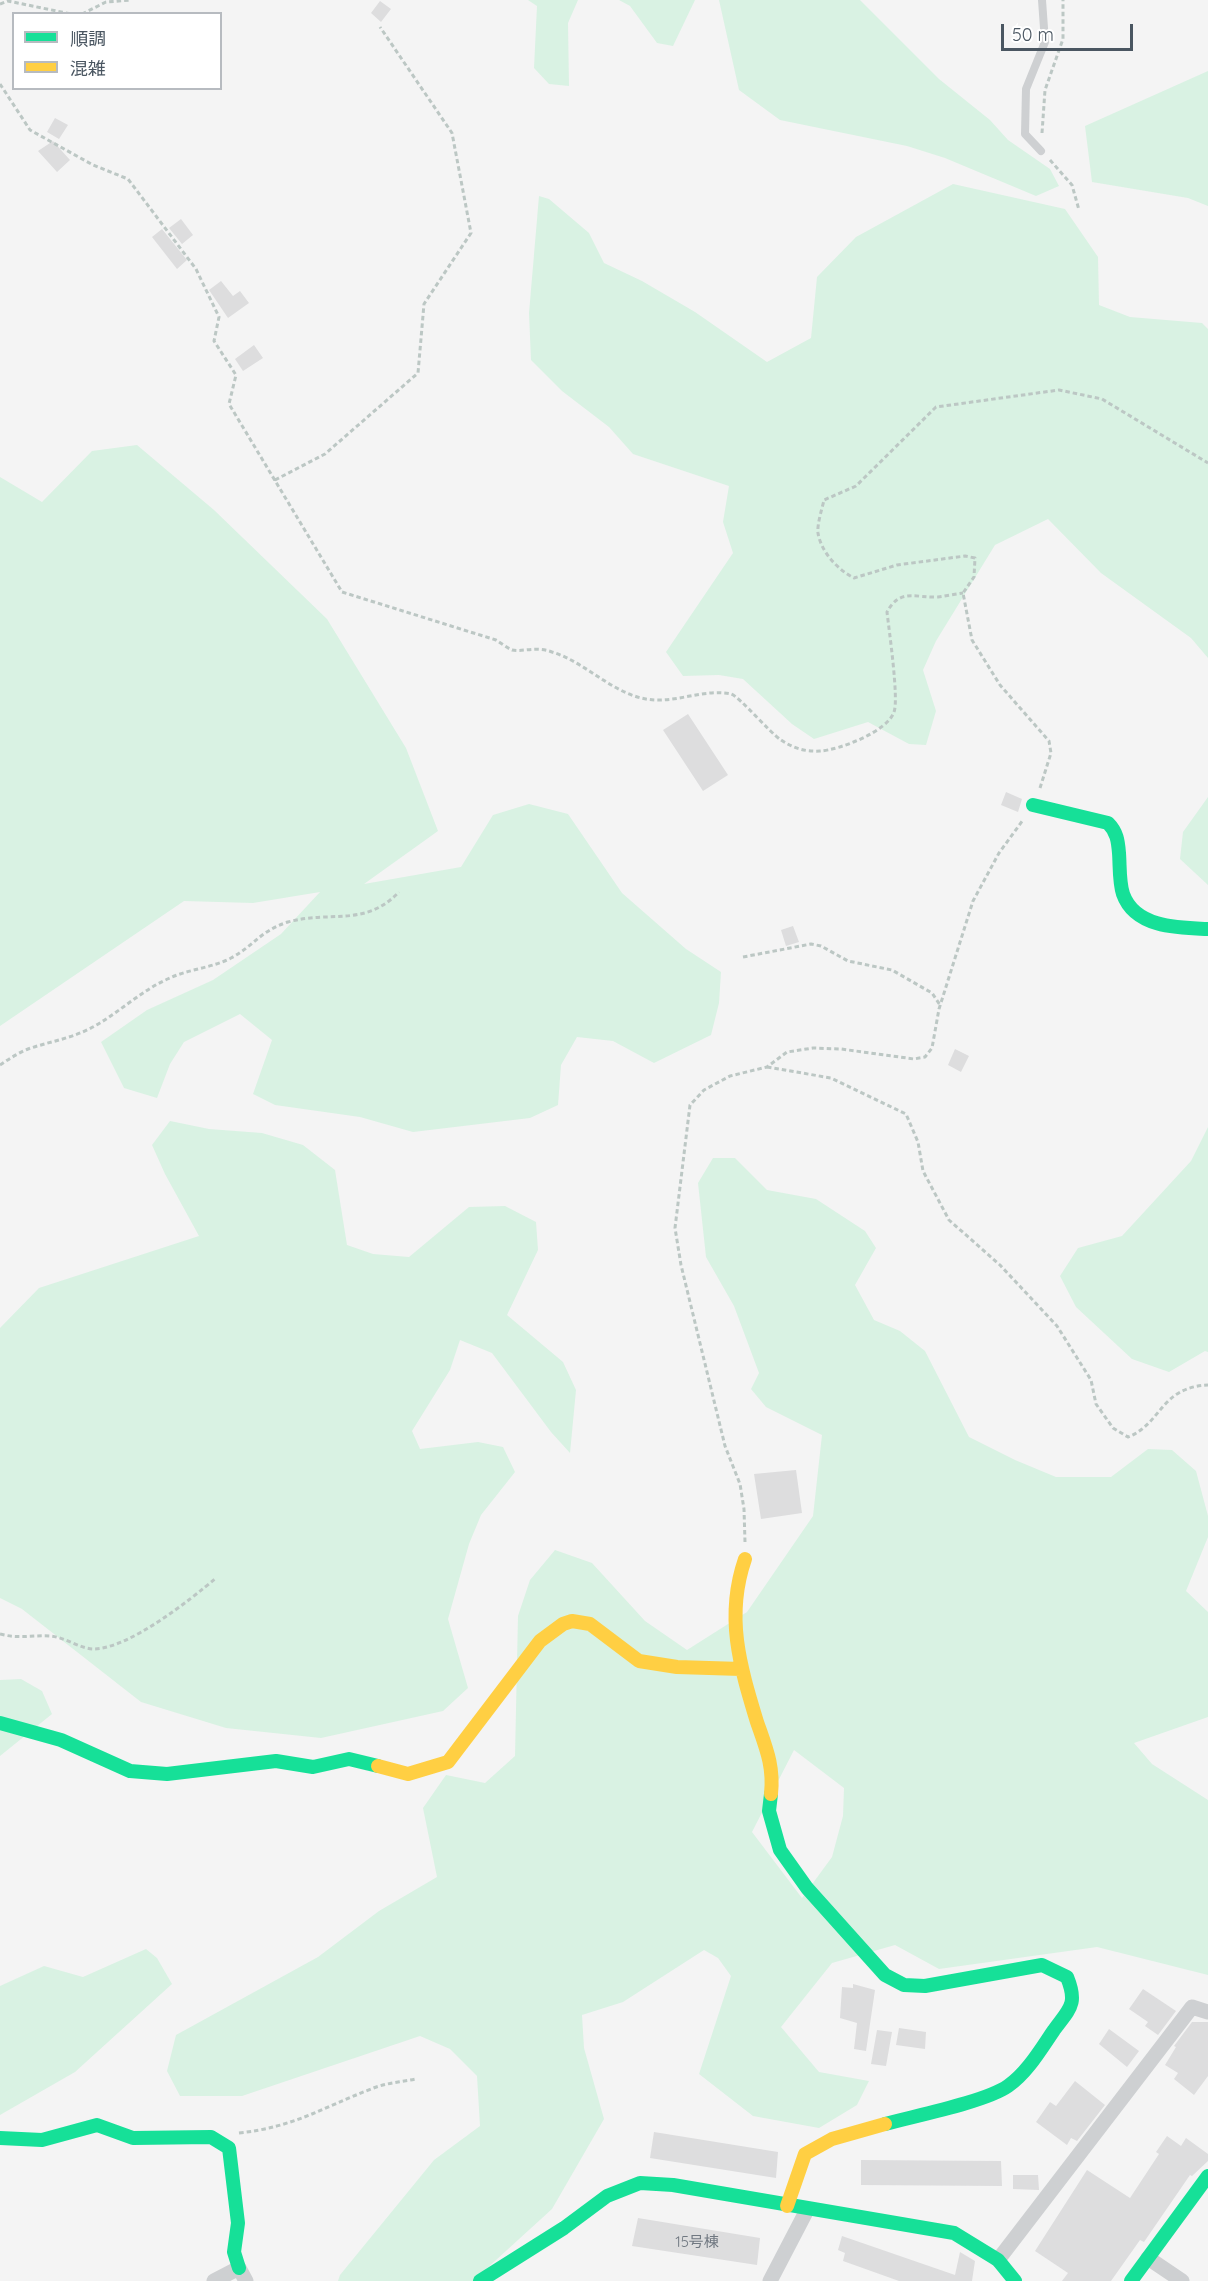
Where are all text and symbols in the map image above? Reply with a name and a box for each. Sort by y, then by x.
legend [12,12,222,90]
scale bar [1004,12,1136,50]
text: 50 m [1012,23,1054,46]
text: 順調 [70,27,106,50]
text: 混雑 [70,57,106,80]
house number: 15号棟 [675,2233,719,2251]

